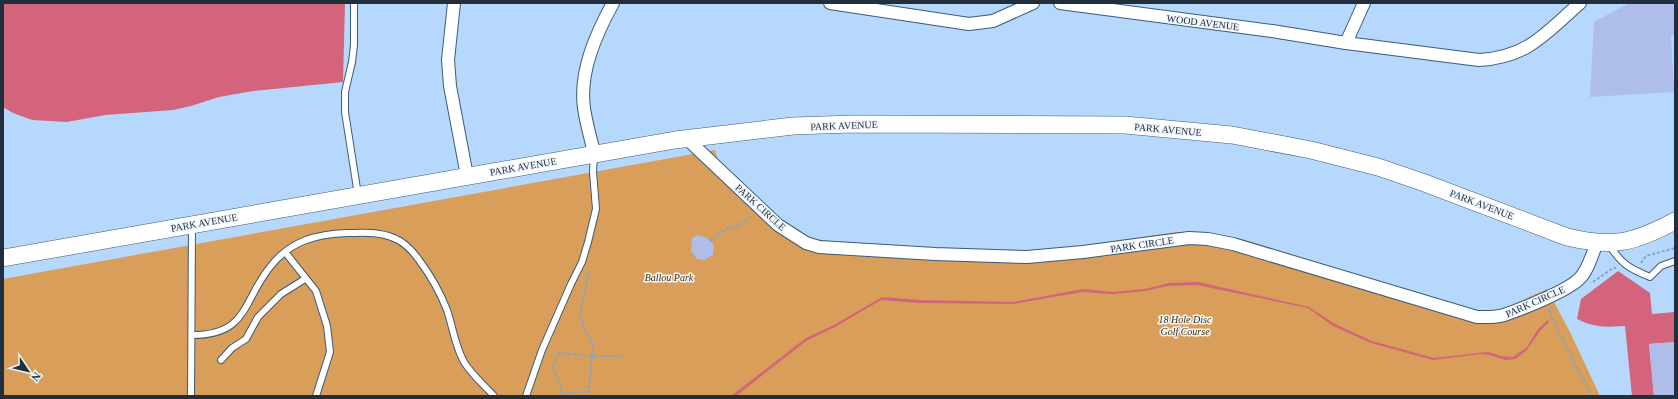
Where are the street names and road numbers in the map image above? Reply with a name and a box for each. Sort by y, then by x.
street label: WOOD AVENUE [1166,13,1240,32]
street label: PARK AVENUE [810,119,878,132]
street label: PARK AVENUE [1134,121,1202,138]
street label: PARK AVENUE [489,155,557,178]
street label: PARK CIRCLE [733,182,788,233]
street label: PARK AVENUE [1448,187,1515,222]
street label: PARK AVENUE [170,211,238,234]
street label: PARK CIRCLE [1110,235,1174,254]
street label: PARK CIRCLE [1504,283,1567,319]

